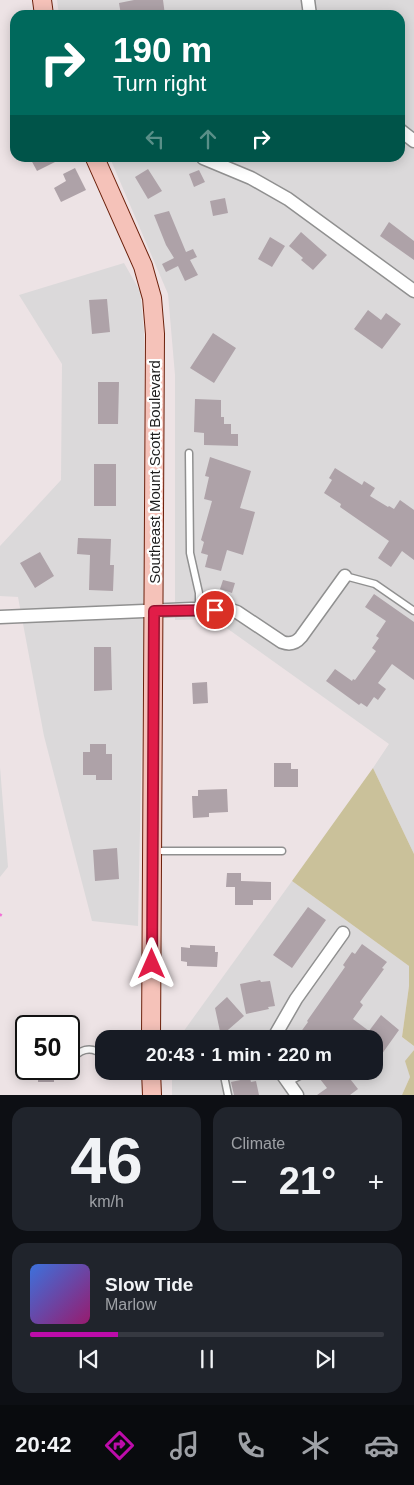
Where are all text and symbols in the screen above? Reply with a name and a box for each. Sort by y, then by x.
icon: right [30,30,95,95]
text: 190 m [113,30,212,69]
text: Turn right [113,71,206,96]
icon: left [141,125,169,153]
icon: ahead [194,125,222,153]
icon: right [247,125,275,153]
street label: Southeast Mount Scott Boulevard [146,360,163,584]
pin [194,589,236,631]
icon: arrive [201,596,229,624]
position arrow [125,937,177,989]
speed limit sign: 50 [15,1015,80,1080]
text: 20:43 · 1 min · 220 m [146,1044,332,1065]
text: 46 [70,1124,143,1197]
text: Climate [231,1135,285,1152]
text: 21° [279,1160,336,1202]
text: − [231,1166,247,1197]
text: + [368,1166,384,1197]
text: km/h [89,1193,124,1210]
text: Slow Tide [105,1274,193,1295]
text: Marlow [105,1296,157,1313]
icon: previous [75,1345,103,1373]
icon: pause [193,1345,221,1373]
icon: next [311,1345,339,1373]
icon: directions [102,1428,137,1463]
icon: music [167,1428,202,1463]
icon: phone [233,1428,268,1463]
icon: climate [298,1428,333,1463]
icon: car [364,1428,399,1463]
text: 20:42 [15,1432,72,1457]

